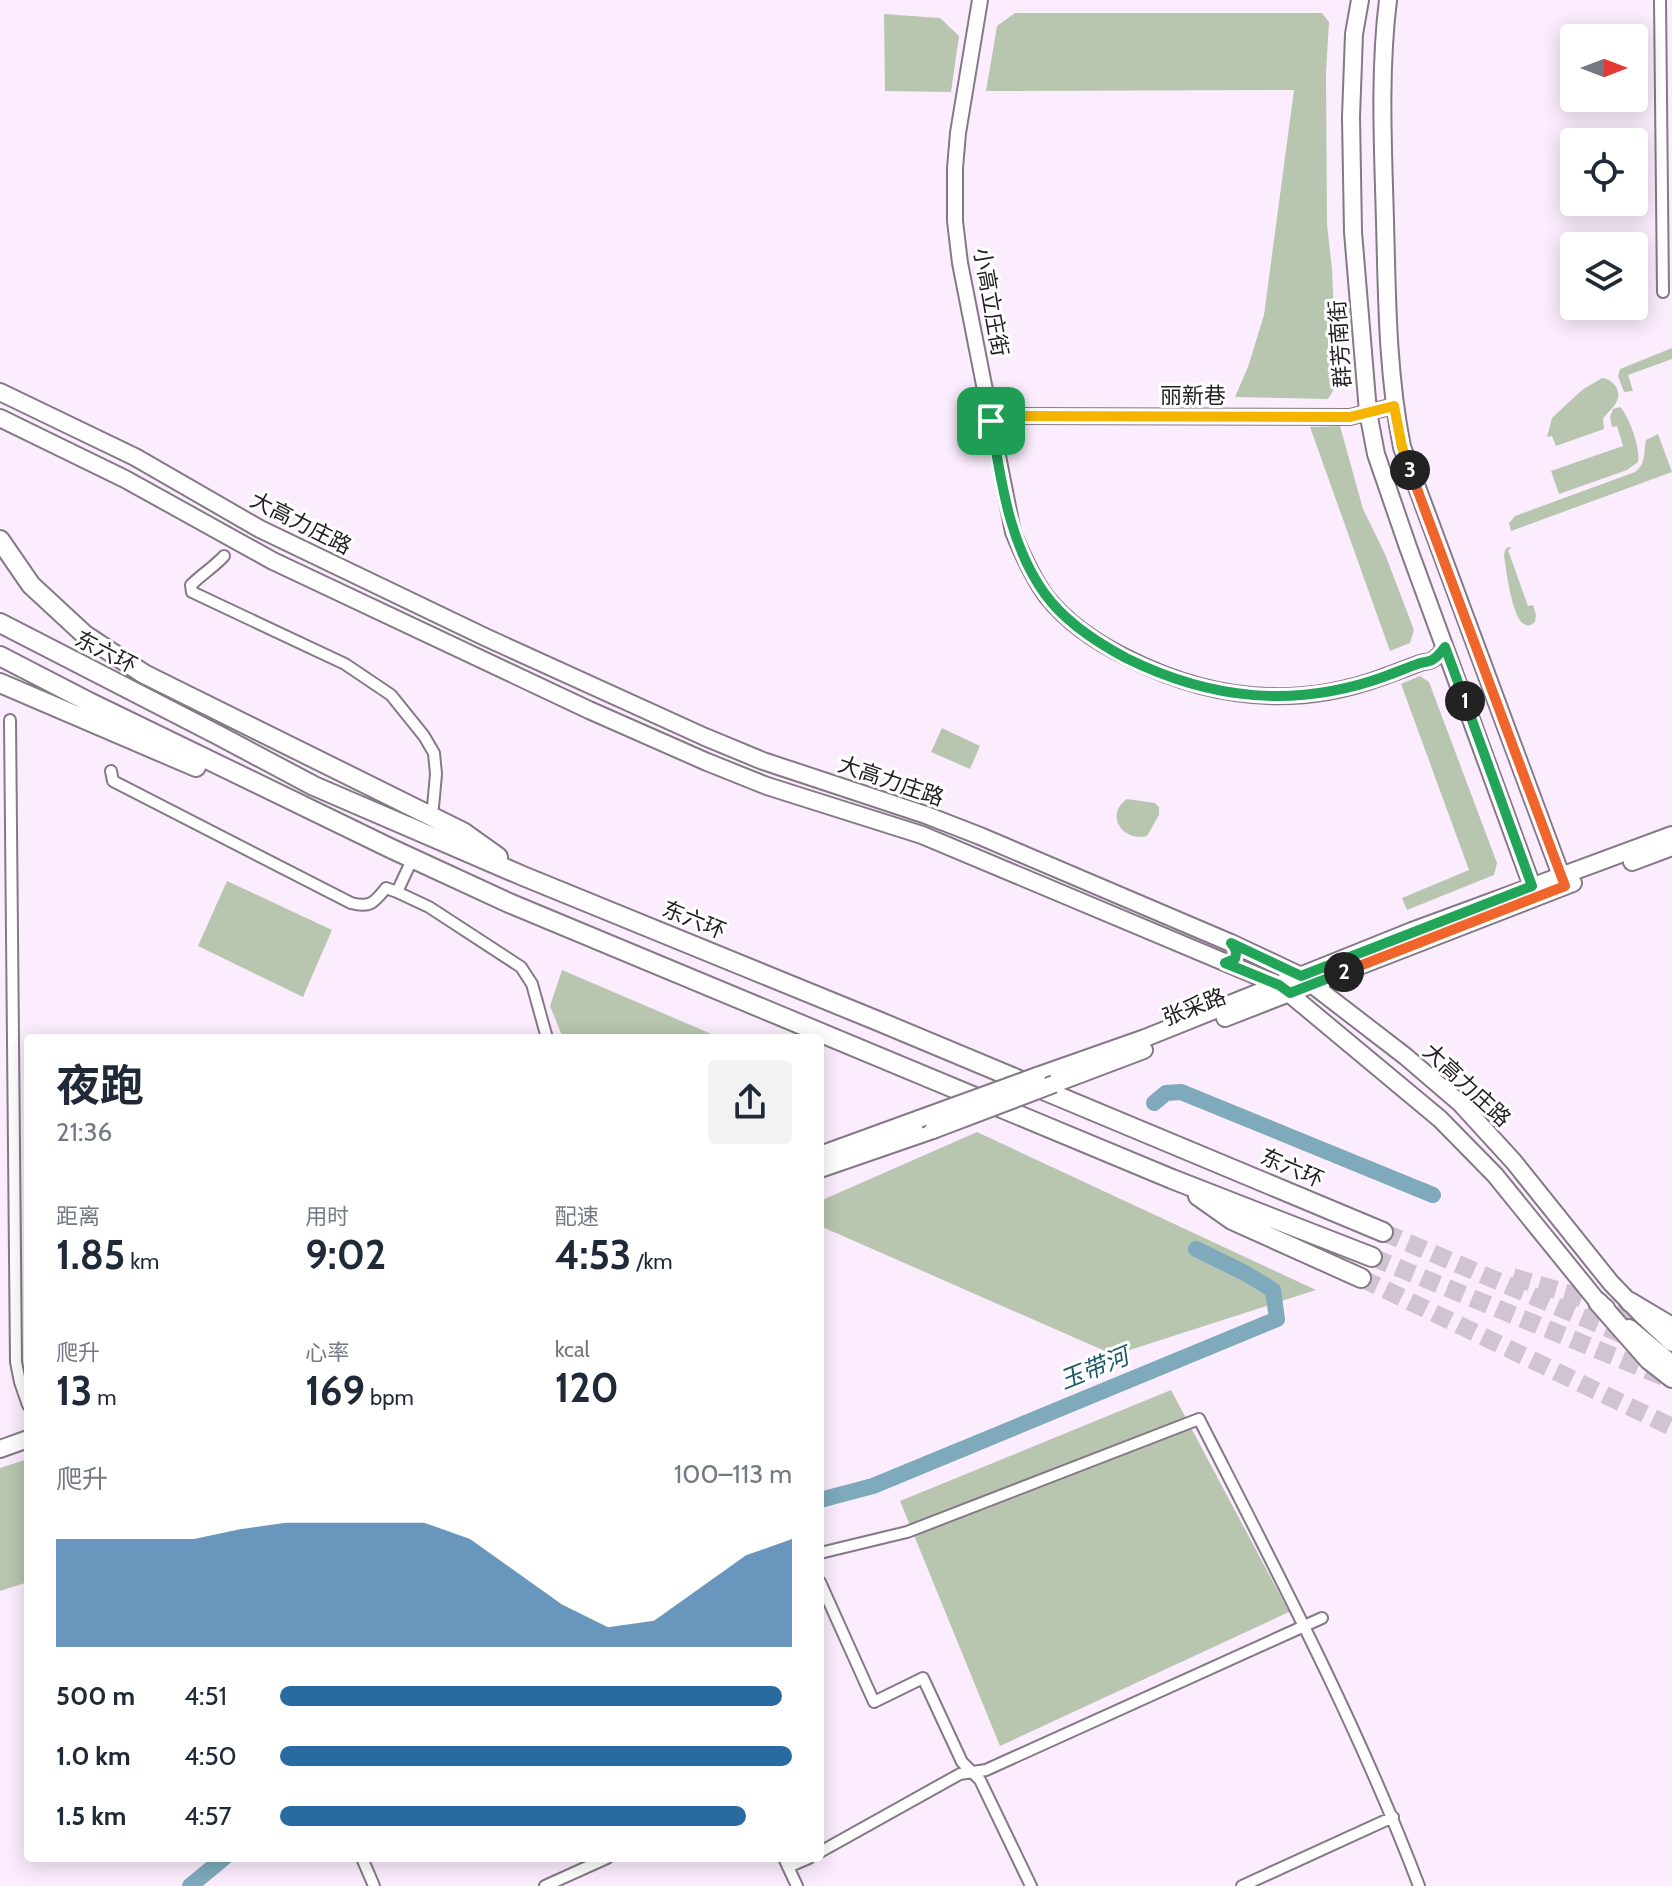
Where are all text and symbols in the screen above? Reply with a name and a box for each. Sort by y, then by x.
north arrow [1560,24,1648,112]
map controls [1560,24,1648,320]
button: locate [1560,128,1648,216]
button: layers [1560,232,1648,320]
street label: 小高立庄街 [968,245,1014,359]
street label: 群芳南街 [1323,299,1357,389]
street label: 丽新巷 [1160,382,1226,409]
pin [957,387,1025,455]
icon: arrive [969,399,1013,443]
pin: 3 [1390,450,1430,490]
text: 3 [1404,456,1416,483]
street label: 大高力庄路 [246,486,356,560]
street label: 东六环 [70,625,142,679]
pin: 1 [1445,681,1485,721]
text: 1 [1461,687,1469,714]
street label: 大高力庄路 [835,750,947,812]
street label: 东六环 [658,895,730,945]
pin: 2 [1324,952,1364,992]
text: 2 [1338,958,1350,985]
street label: 张采路 [1158,983,1230,1031]
street label: 大高力庄路 [1418,1038,1516,1132]
text: 夜跑 [56,1059,144,1112]
button: share [708,1060,792,1144]
text: 21:36 [56,1116,112,1148]
street label: 东六环 [1256,1143,1328,1193]
text: 距离 [56,1203,100,1230]
text: 用时 [305,1203,349,1230]
text: 配速 [555,1203,599,1230]
text: 1.85 [56,1230,125,1279]
text: 9:02 [305,1230,386,1279]
text: 4:53 [555,1230,631,1279]
text: km [125,1248,159,1275]
text: /km [631,1248,673,1275]
text: kcal [555,1336,590,1363]
text: 爬升 [56,1339,100,1366]
text: 心率 [305,1339,349,1366]
water label: 玉带河 [1055,1340,1137,1395]
text: 120 [555,1363,619,1412]
text: 13 [56,1366,92,1415]
text: 169 [305,1366,365,1415]
text: m [92,1384,117,1411]
text: bpm [365,1384,414,1411]
text: 100–113 m [674,1458,792,1490]
text: 爬升 [56,1463,108,1495]
text: 500 m [56,1680,135,1712]
text: 4:51 [184,1680,227,1712]
text: 1.0 km [56,1740,131,1772]
text: 4:50 [184,1740,237,1772]
text: 1.5 km [56,1800,126,1832]
text: 4:57 [184,1800,232,1832]

